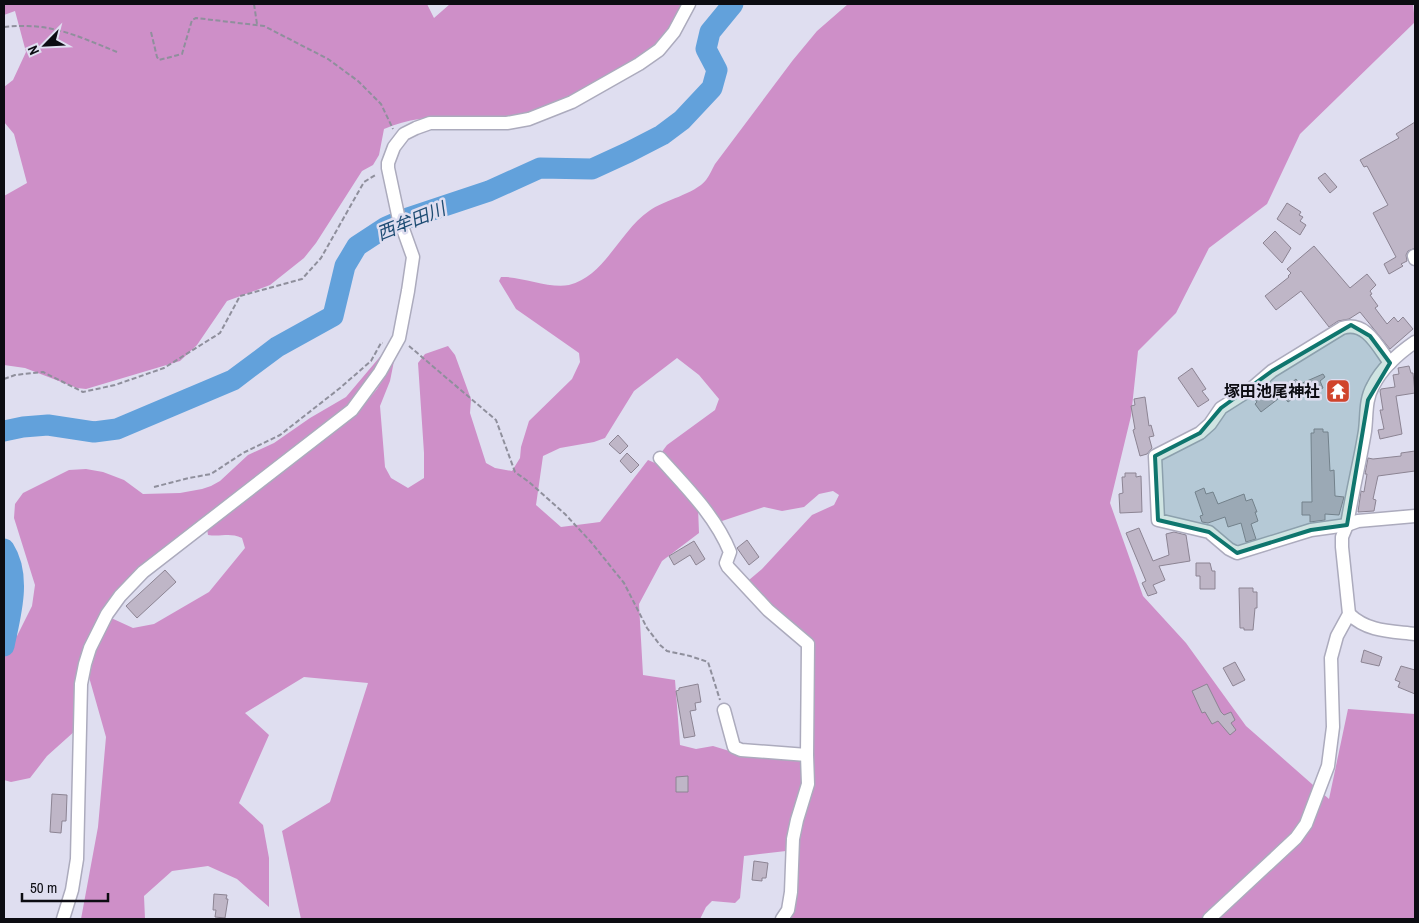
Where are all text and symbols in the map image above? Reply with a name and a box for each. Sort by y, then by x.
north arrow [20,20,70,70]
text: N [23,43,43,58]
water label: 西牟田川 [373,195,451,246]
temple icon: 塚田池尾神社 [1325,378,1351,404]
place label: 塚田池尾神社 [1224,380,1320,402]
scale bar [22,870,109,902]
text: 50 m [30,877,57,898]

